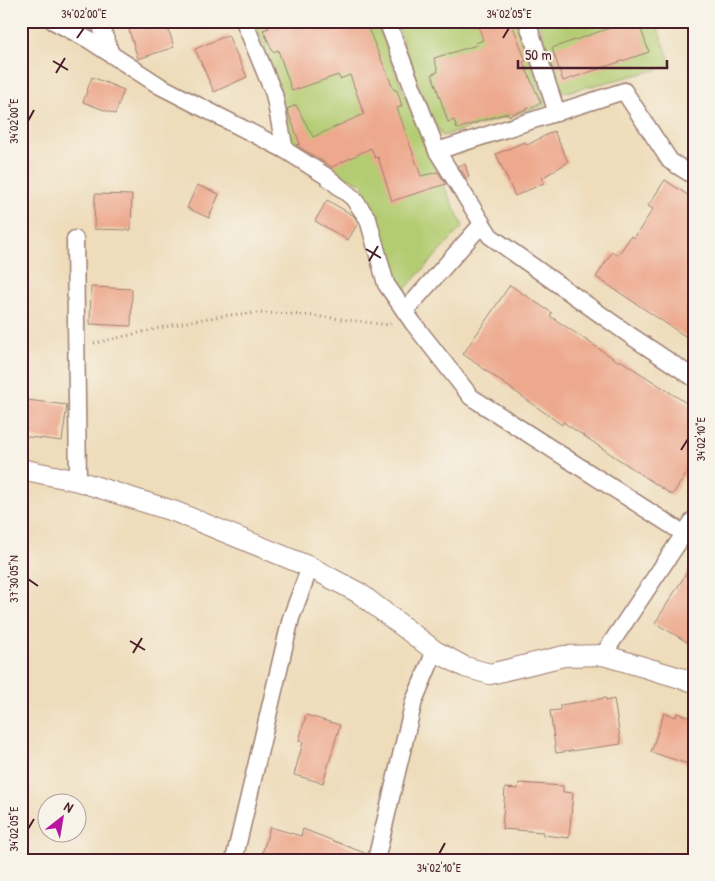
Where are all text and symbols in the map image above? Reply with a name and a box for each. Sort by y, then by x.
text: 34°02'00"E [61,5,107,22]
text: 34°02'05"E [486,5,532,22]
scale bar [518,38,666,70]
text: 50 m [525,44,552,65]
text: 34°02'00"E [5,98,22,144]
text: 34°02'10"E [692,416,709,461]
text: 37°30'05"N [5,555,22,603]
north arrow [38,794,88,844]
text: N [61,796,78,817]
text: 34°02'05"E [5,806,22,852]
text: 34°02'10"E [417,859,462,876]

